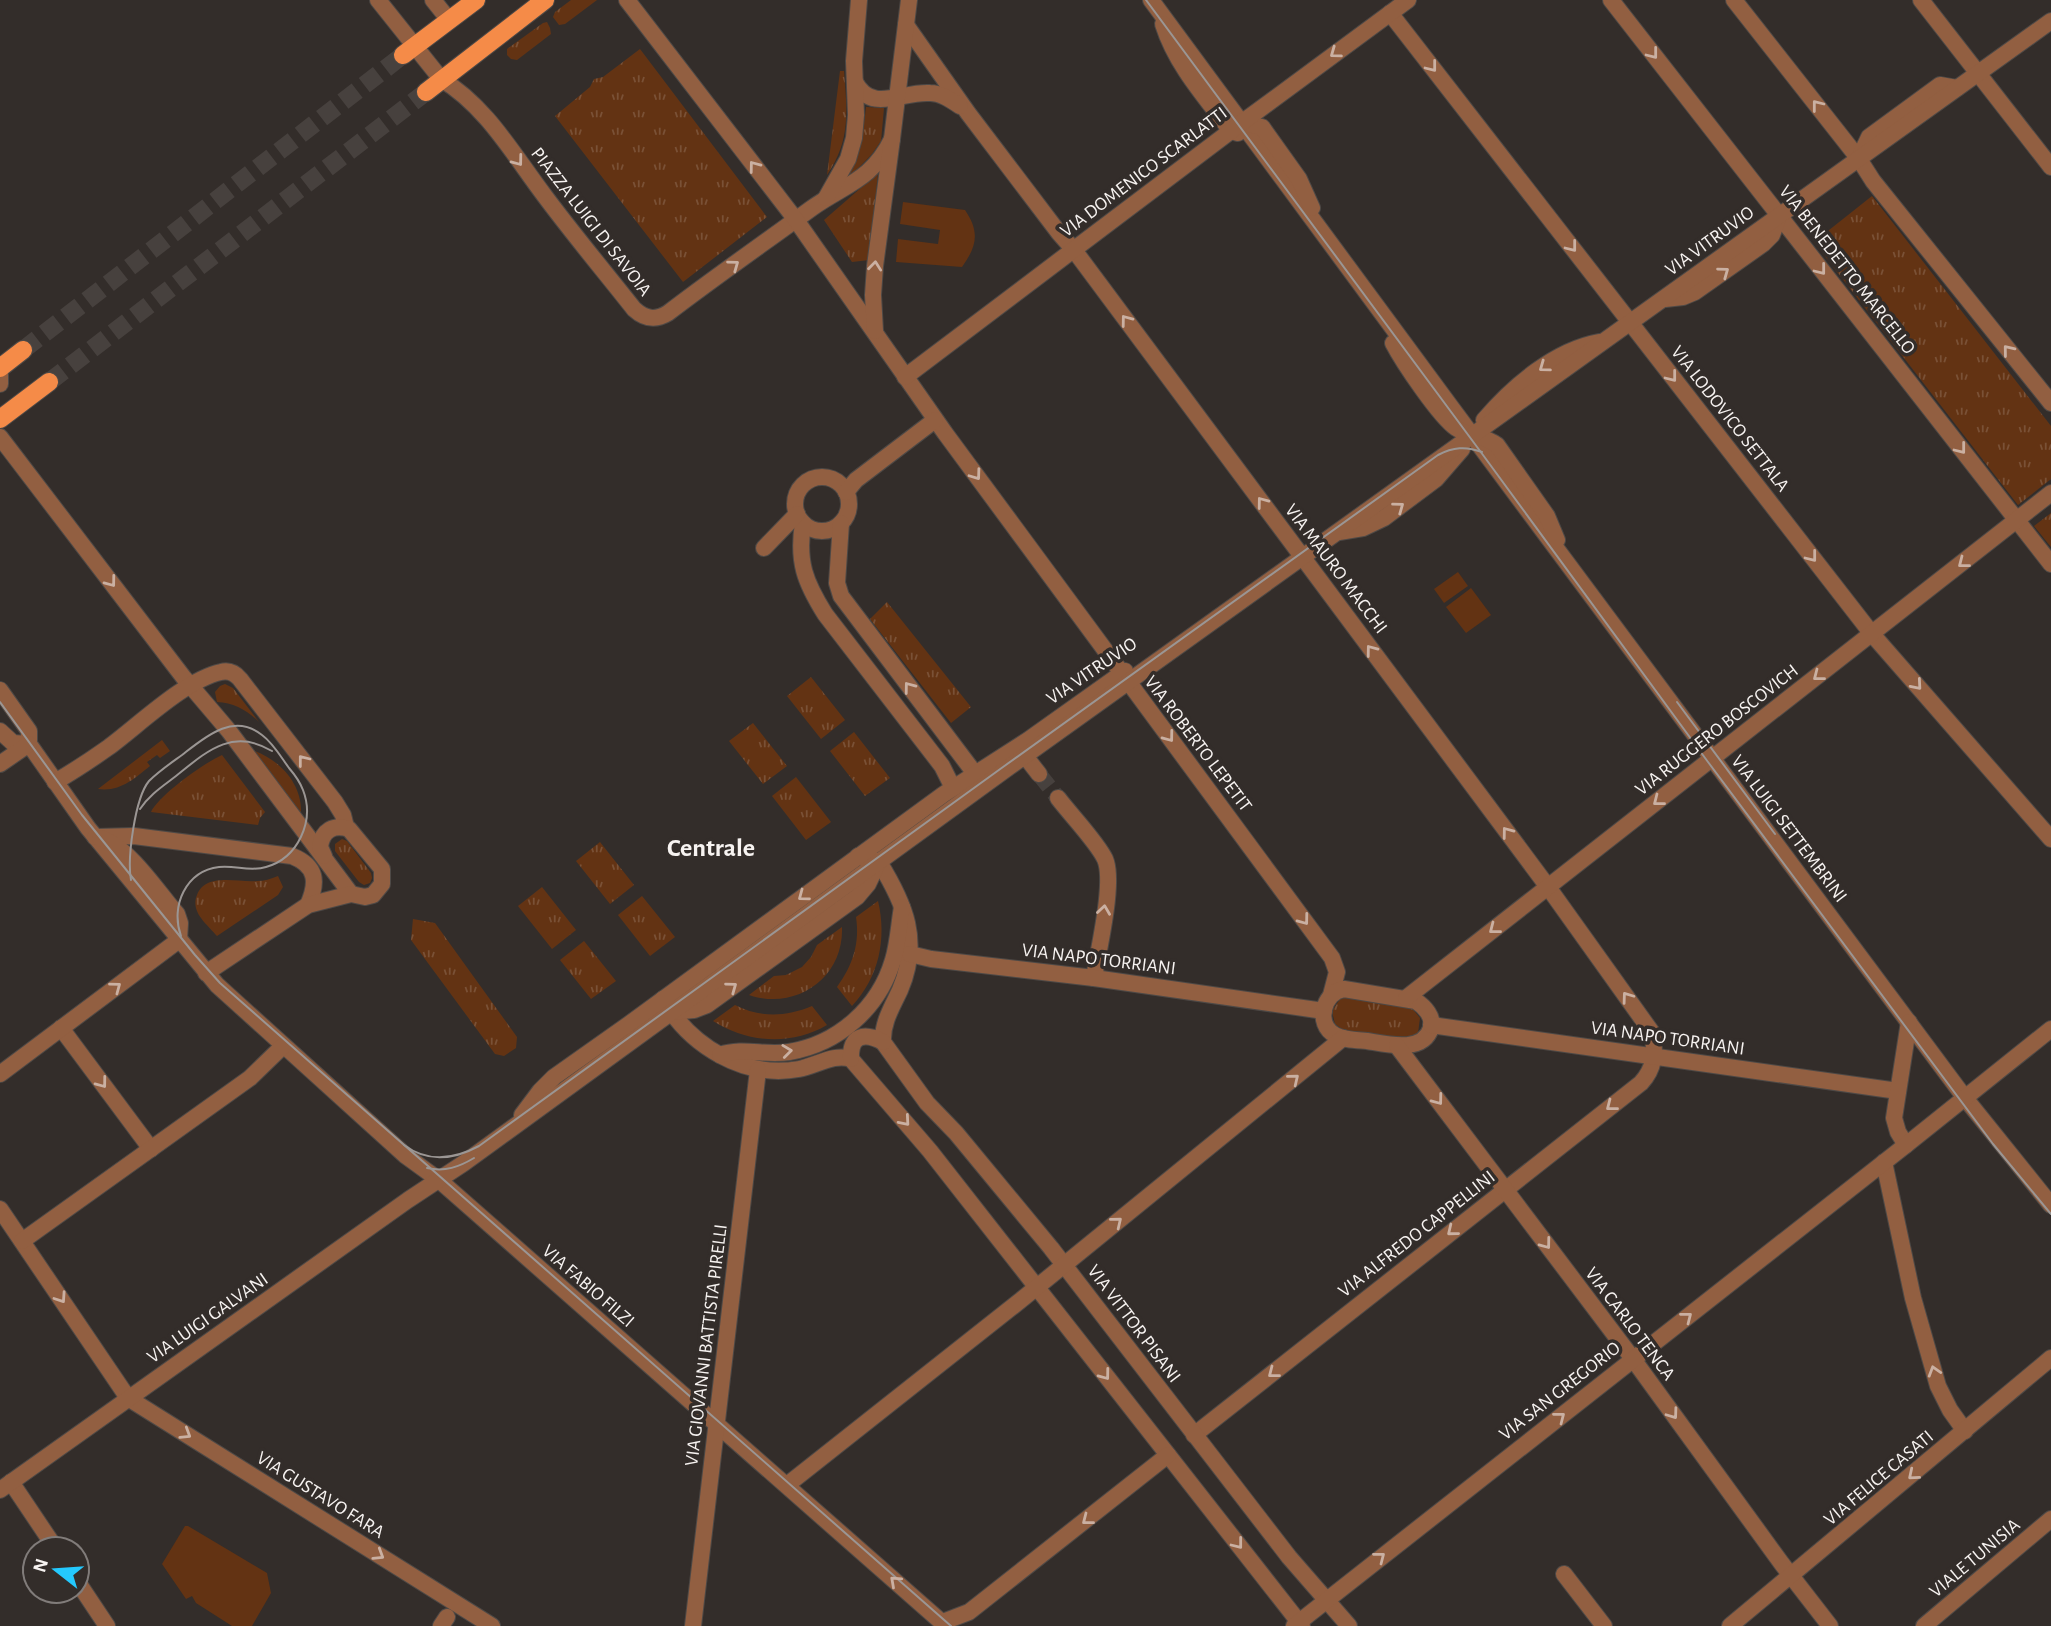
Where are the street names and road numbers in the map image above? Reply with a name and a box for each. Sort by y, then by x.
street label: VIA DOMENICO SCARLATTI [1057,103,1231,241]
street label: PIAZZA LUIGI DI SAVOIA [527,144,655,300]
street label: VIA BENEDETTO MARCELLO [1775,182,1918,358]
street label: VIA VITRUVIO [1662,203,1758,280]
street label: VIA LODOVICO SETTALA [1667,342,1793,495]
street label: VIA MAURO MACCHI [1281,501,1390,637]
street label: VIA VITRUVIO [1043,634,1140,708]
street label: VIA RUGGERO BOSCOVICH [1632,661,1802,799]
street label: VIA ROBERTO LEPETIT [1141,672,1255,815]
street label: VIA LUIGI SETTEMBRINI [1727,752,1850,906]
street label: VIA NAPO TORRIANI [1021,941,1177,978]
street label: VIA NAPO TORRIANI [1590,1018,1746,1059]
street label: VIA ALFREDO CAPPELLINI [1335,1167,1499,1301]
street label: VIA GIOVANNI BATTISTA PIRELLI [682,1223,731,1467]
street label: VIA FABIO FILZI [538,1241,638,1331]
street label: VIA VITTOR PISANI [1083,1261,1184,1386]
street label: VIA CARLO TENCA [1581,1264,1678,1384]
street label: VIA LUIGI GALVANI [144,1269,272,1367]
street label: VIA SAN GREGORIO [1496,1338,1624,1444]
street label: VIA FELICE CASATI [1821,1427,1937,1529]
street label: VIA GUSTAVO FARA [253,1448,387,1542]
street label: VIALE TUNISIA [1926,1515,2024,1601]

